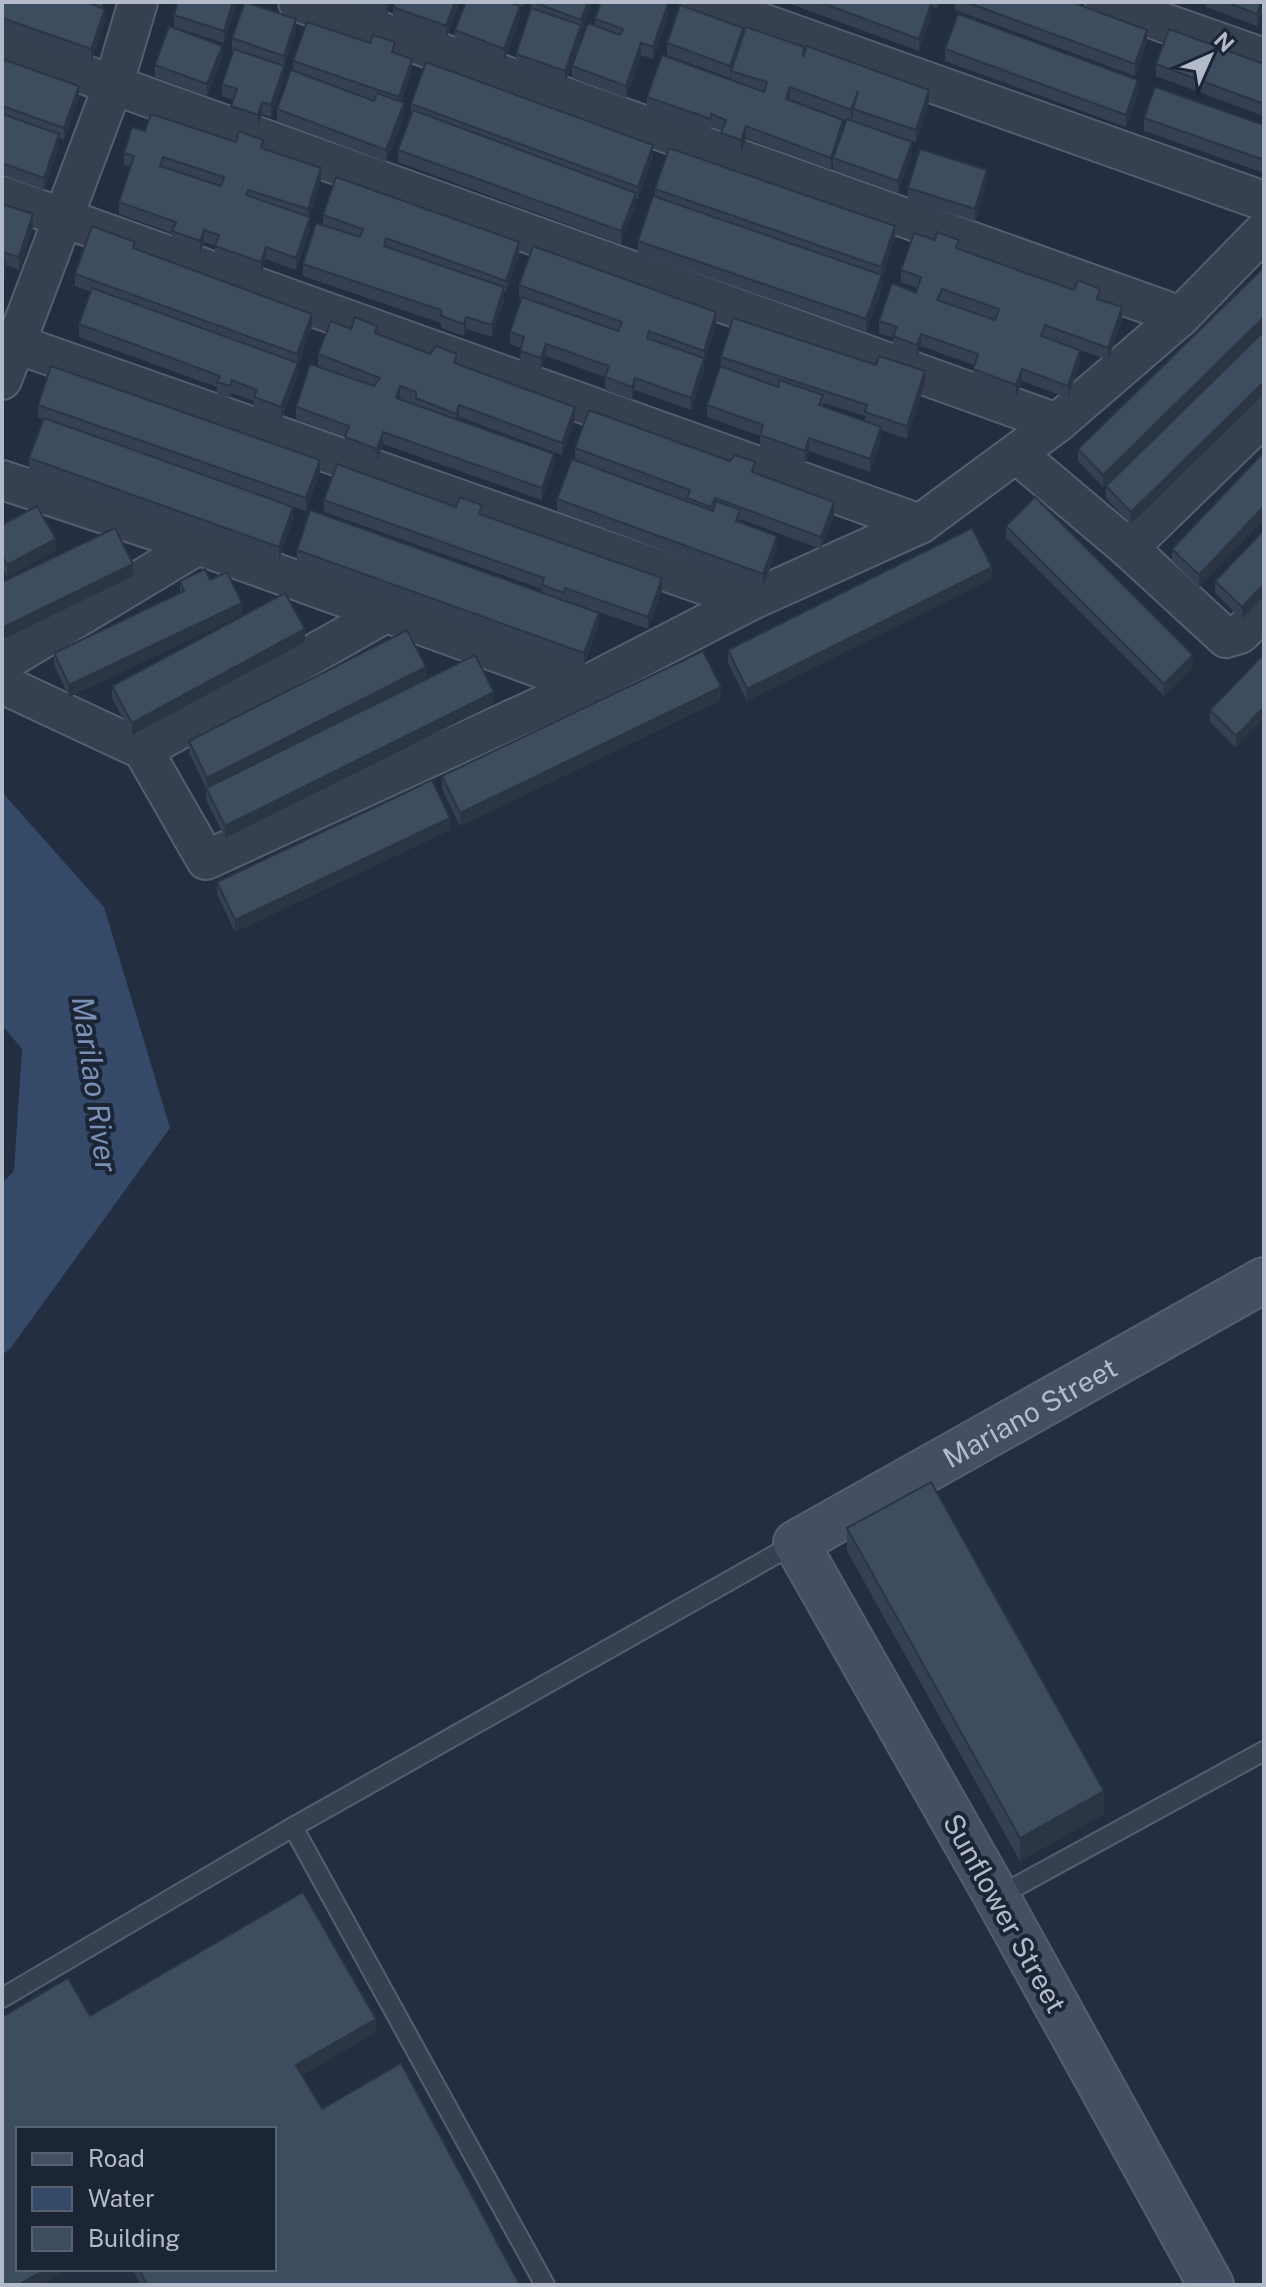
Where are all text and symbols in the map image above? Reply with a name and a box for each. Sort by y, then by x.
north arrow [1170,16,1250,96]
text: N [1209,27,1239,57]
water label: Marilao River [65,994,125,1175]
street label: Mariano Street [937,1350,1122,1474]
street label: Sunflower Street [937,1808,1073,2018]
legend [16,2127,276,2271]
text: Road [88,2144,145,2172]
text: Water [88,2184,155,2212]
text: Building [88,2224,180,2252]

